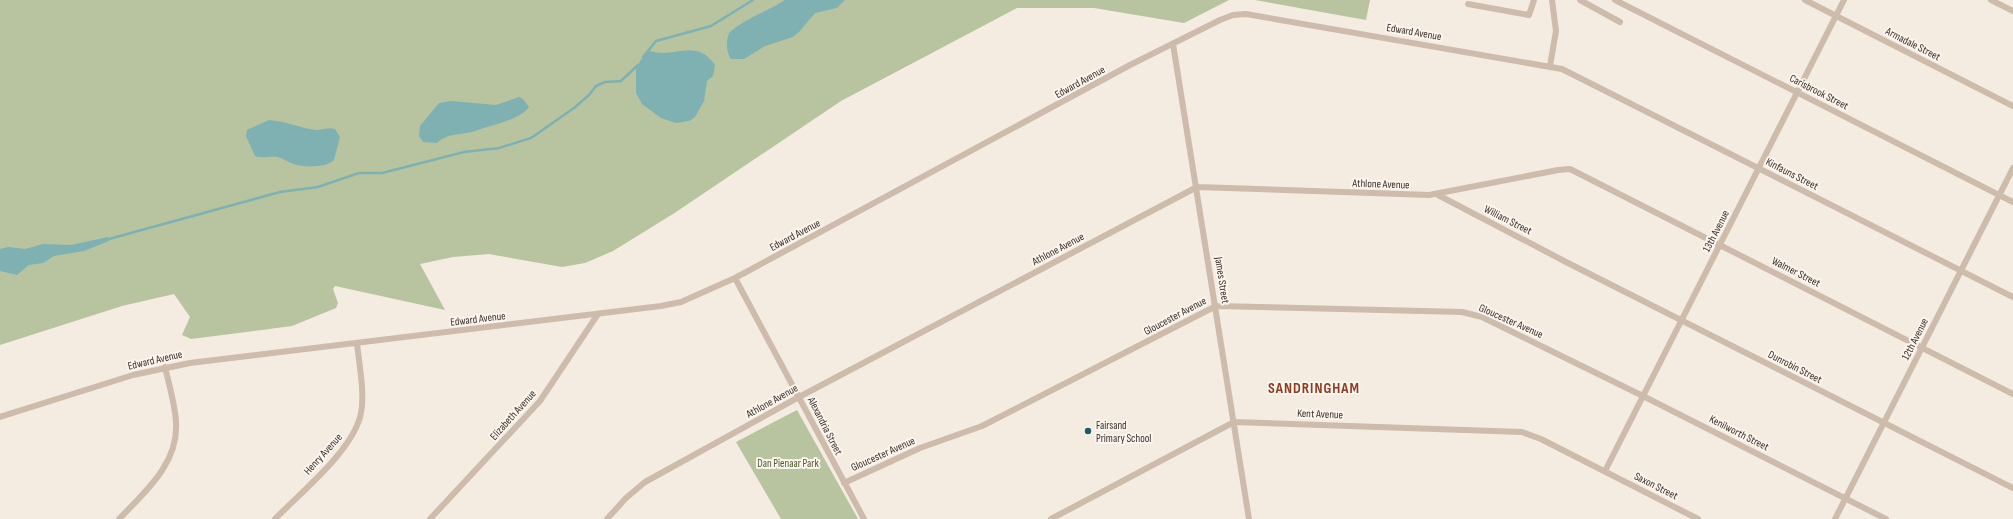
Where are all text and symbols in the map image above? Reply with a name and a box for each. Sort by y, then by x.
street label: Edward Avenue [1386,21,1442,43]
street label: Armadale Street [1883,24,1943,64]
street label: Edward Avenue [1053,63,1107,101]
street label: Carisbrook Street [1787,72,1851,113]
street label: Kinfauns Street [1764,155,1821,193]
street label: Athlone Avenue [1351,176,1410,191]
street label: William Street [1482,202,1535,238]
street label: 13th Avenue [1700,208,1732,254]
street label: Edward Avenue [767,216,823,254]
street label: Athlone Avenue [1029,230,1086,269]
street label: Walmer Street [1770,254,1823,290]
street label: James Street [1212,255,1232,305]
street label: Gloucester Avenue [1142,294,1208,338]
street label: Gloucester Avenue [1477,301,1545,341]
street label: Edward Avenue [450,309,506,329]
street label: 12th Avenue [1899,316,1931,362]
street label: Edward Avenue [126,347,184,373]
street label: Dunrobin Street [1766,348,1825,386]
district label: SANDRINGHAM [1268,379,1360,398]
street label: Athlone Avenue [743,381,800,421]
street label: Elizabeth Avenue [487,387,539,443]
street label: Alexandria Street [804,394,845,458]
street label: Kent Avenue [1297,407,1343,421]
street label: Kenilworth Street [1707,412,1771,454]
place label: Fairsand Primary School [1096,419,1151,445]
marker: Fairsand Primary School [1083,426,1093,436]
street label: Henry Avenue [301,431,345,477]
street label: Gloucester Avenue [849,434,917,474]
park label: Dan Pienaar Park [757,457,819,470]
street label: Saxon Street [1632,470,1681,503]

